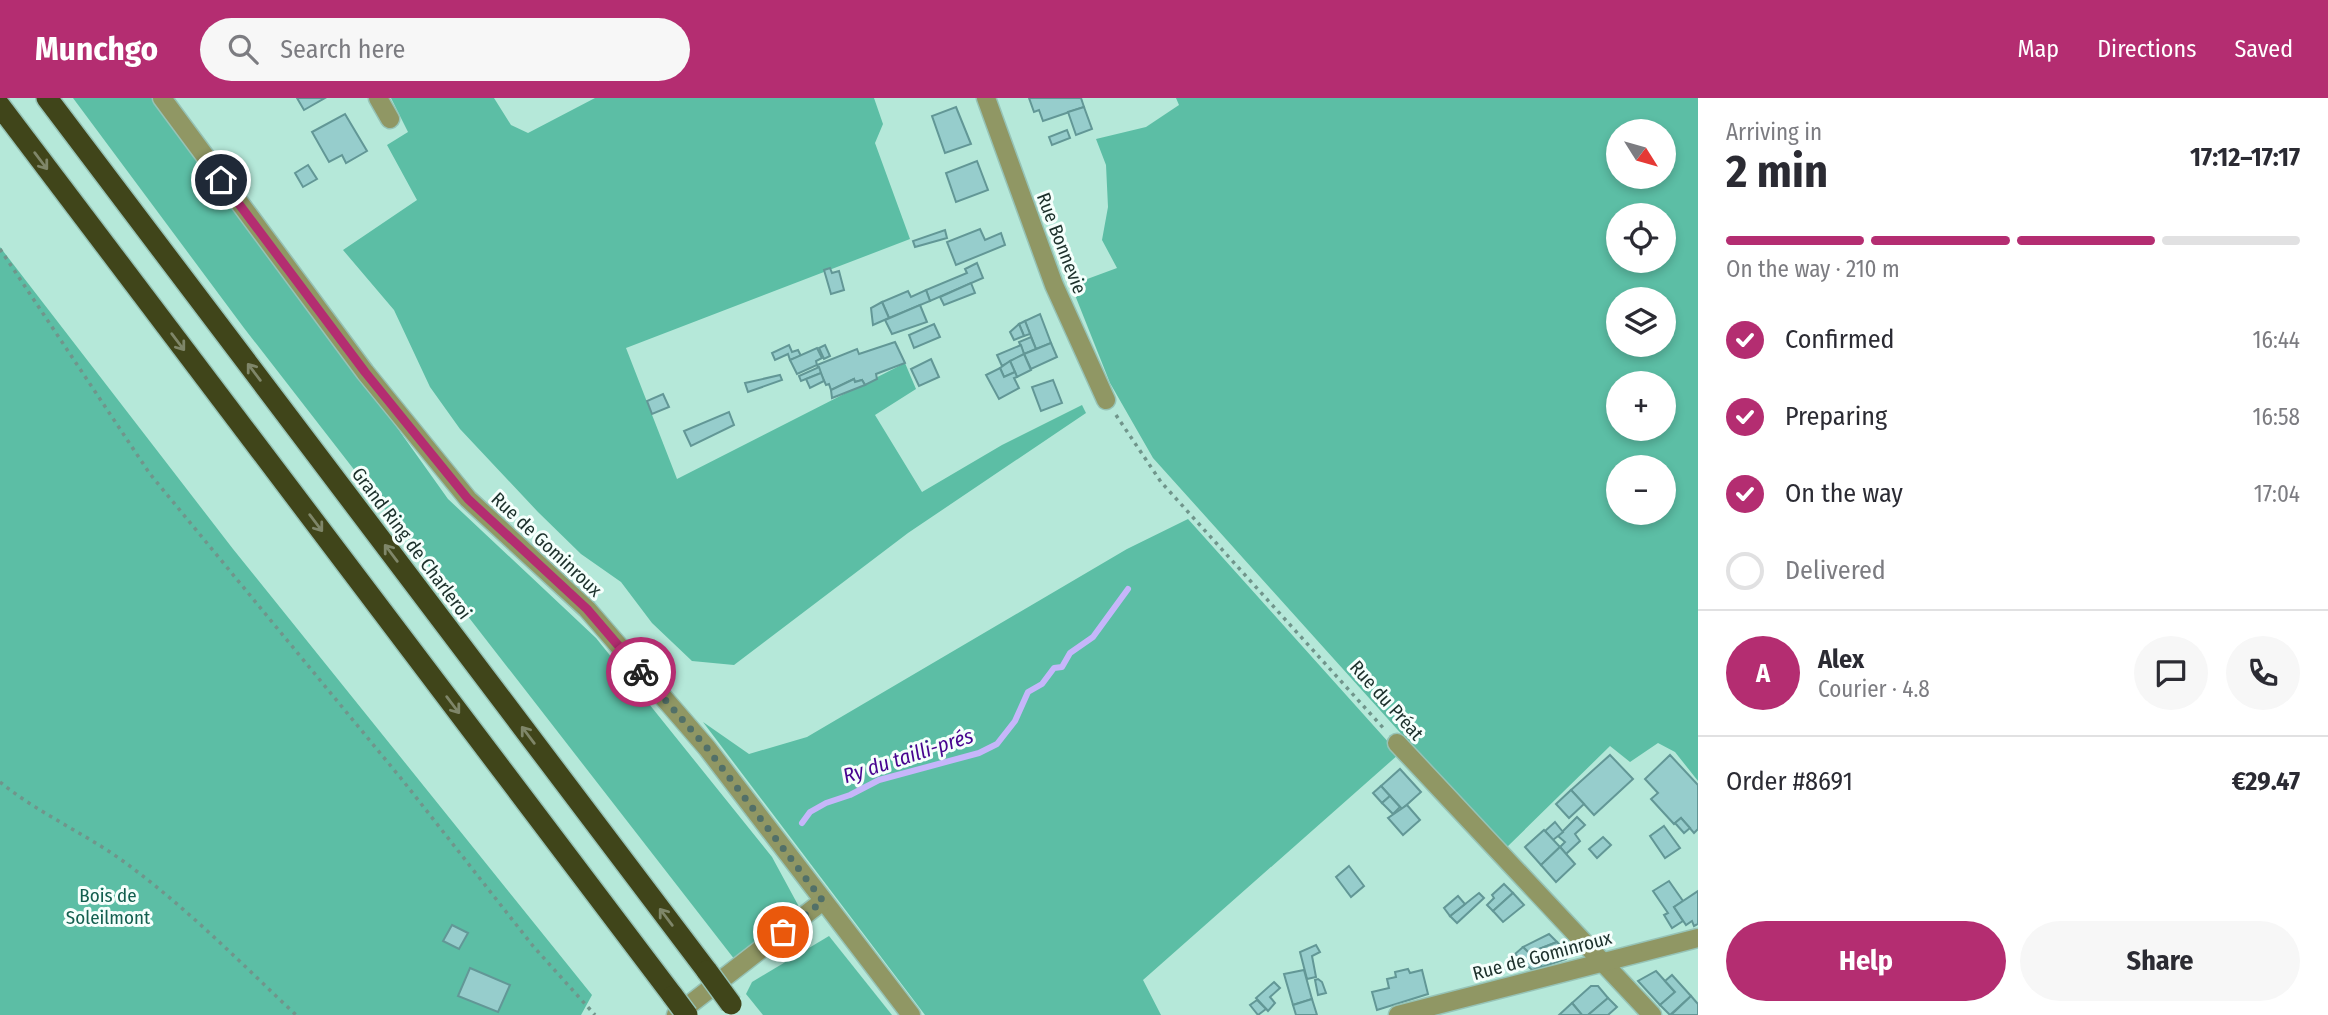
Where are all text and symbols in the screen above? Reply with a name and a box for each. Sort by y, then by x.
search box [200,18,690,81]
text: Munchgo [35,29,158,69]
icon: search [224,30,262,68]
text: Search here [280,34,405,65]
text: Map [2018,35,2059,63]
text: Directions [2097,35,2196,63]
text: Saved [2234,35,2293,63]
text: Arriving in [1726,118,1822,146]
north arrow [1606,119,1676,189]
map controls [1606,119,1676,525]
text: 17:12–17:17 [2190,142,2300,173]
text: 2 min [1726,144,1828,199]
pin [191,150,251,210]
one-way arrow [34,151,49,169]
icon: home [202,161,240,199]
street label: Rue Bonnevie [1032,189,1091,297]
button: locate [1606,203,1676,273]
text: On the way · 210 m [1726,255,1900,283]
button: layers [1606,287,1676,357]
icon: check [1726,321,1764,359]
text: Confirmed [1785,324,1895,355]
text: 16:44 [2253,326,2300,354]
one-way arrow [171,332,186,351]
one-way arrow [247,363,262,382]
button: + [1606,371,1676,441]
icon: check [1726,398,1764,436]
text: Preparing [1785,401,1887,432]
text: 16:58 [2253,403,2300,431]
button: − [1606,455,1676,525]
street label: Grand Ring de Charleroi [347,463,476,624]
icon: check [1726,475,1764,513]
text: On the way [1785,478,1903,509]
text: 17:04 [2254,480,2300,508]
street label: Rue de Gominroux [487,487,607,602]
one-way arrow [308,514,323,532]
one-way arrow [384,545,399,563]
text: Delivered [1785,555,1886,586]
button: chat [2134,636,2208,710]
button: phone [2226,636,2300,710]
courier [606,637,676,707]
text: Alex [1818,644,1864,675]
icon: bike [622,653,660,691]
street label: Rue du Préat [1345,656,1429,745]
text: A [1756,658,1770,689]
text: Courier · 4.8 [1818,675,1930,703]
one-way arrow [445,695,460,714]
water label: Ry du tailli-prés [840,723,977,789]
one-way arrow [521,726,536,745]
text: Order #8691 [1726,766,1853,797]
text: €29.47 [2232,766,2300,797]
park label: Bois de Soleilmont [66,884,151,929]
pin [753,902,813,962]
one-way arrow [658,908,673,926]
icon: bag [764,913,802,951]
button: Help [1726,921,2006,1001]
button: Share [2020,921,2300,1001]
street label: Rue de Gominroux [1470,926,1615,985]

